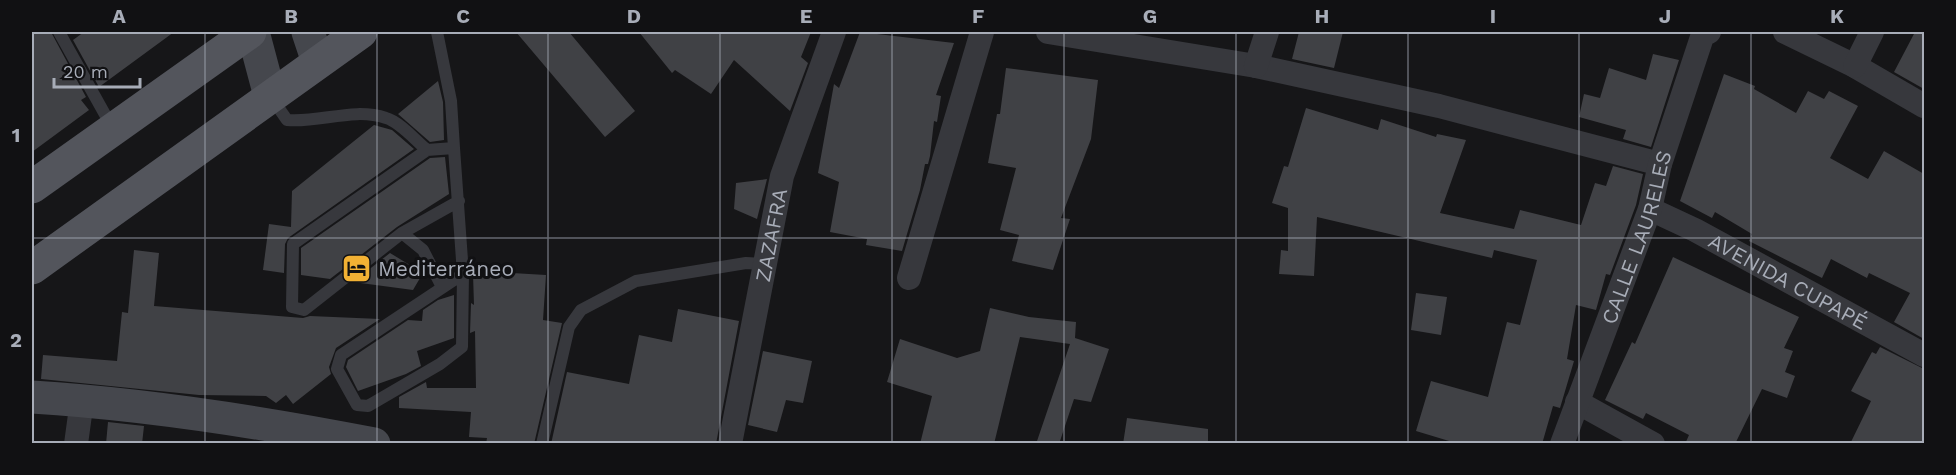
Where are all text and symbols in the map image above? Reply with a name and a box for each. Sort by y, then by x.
text: A [112,4,126,28]
text: B [284,4,298,28]
text: C [456,4,470,28]
text: D [627,4,641,28]
text: E [800,4,812,28]
text: F [972,4,984,28]
text: G [1143,4,1157,28]
text: H [1315,4,1329,28]
text: I [1490,4,1496,28]
text: J [1659,4,1671,28]
text: K [1830,4,1844,28]
scale bar [54,51,140,89]
text: 20 m [63,61,108,82]
text: 1 [12,123,20,147]
street label: CALLE LAURELES [1596,147,1676,327]
street label: ZAZAFRA [749,186,792,284]
street label: AVENIDA CUPAPÉ [1705,227,1872,334]
hotel icon: Mediterráneo [341,252,373,284]
place label: Mediterráneo [378,256,514,281]
text: 2 [10,328,22,352]

